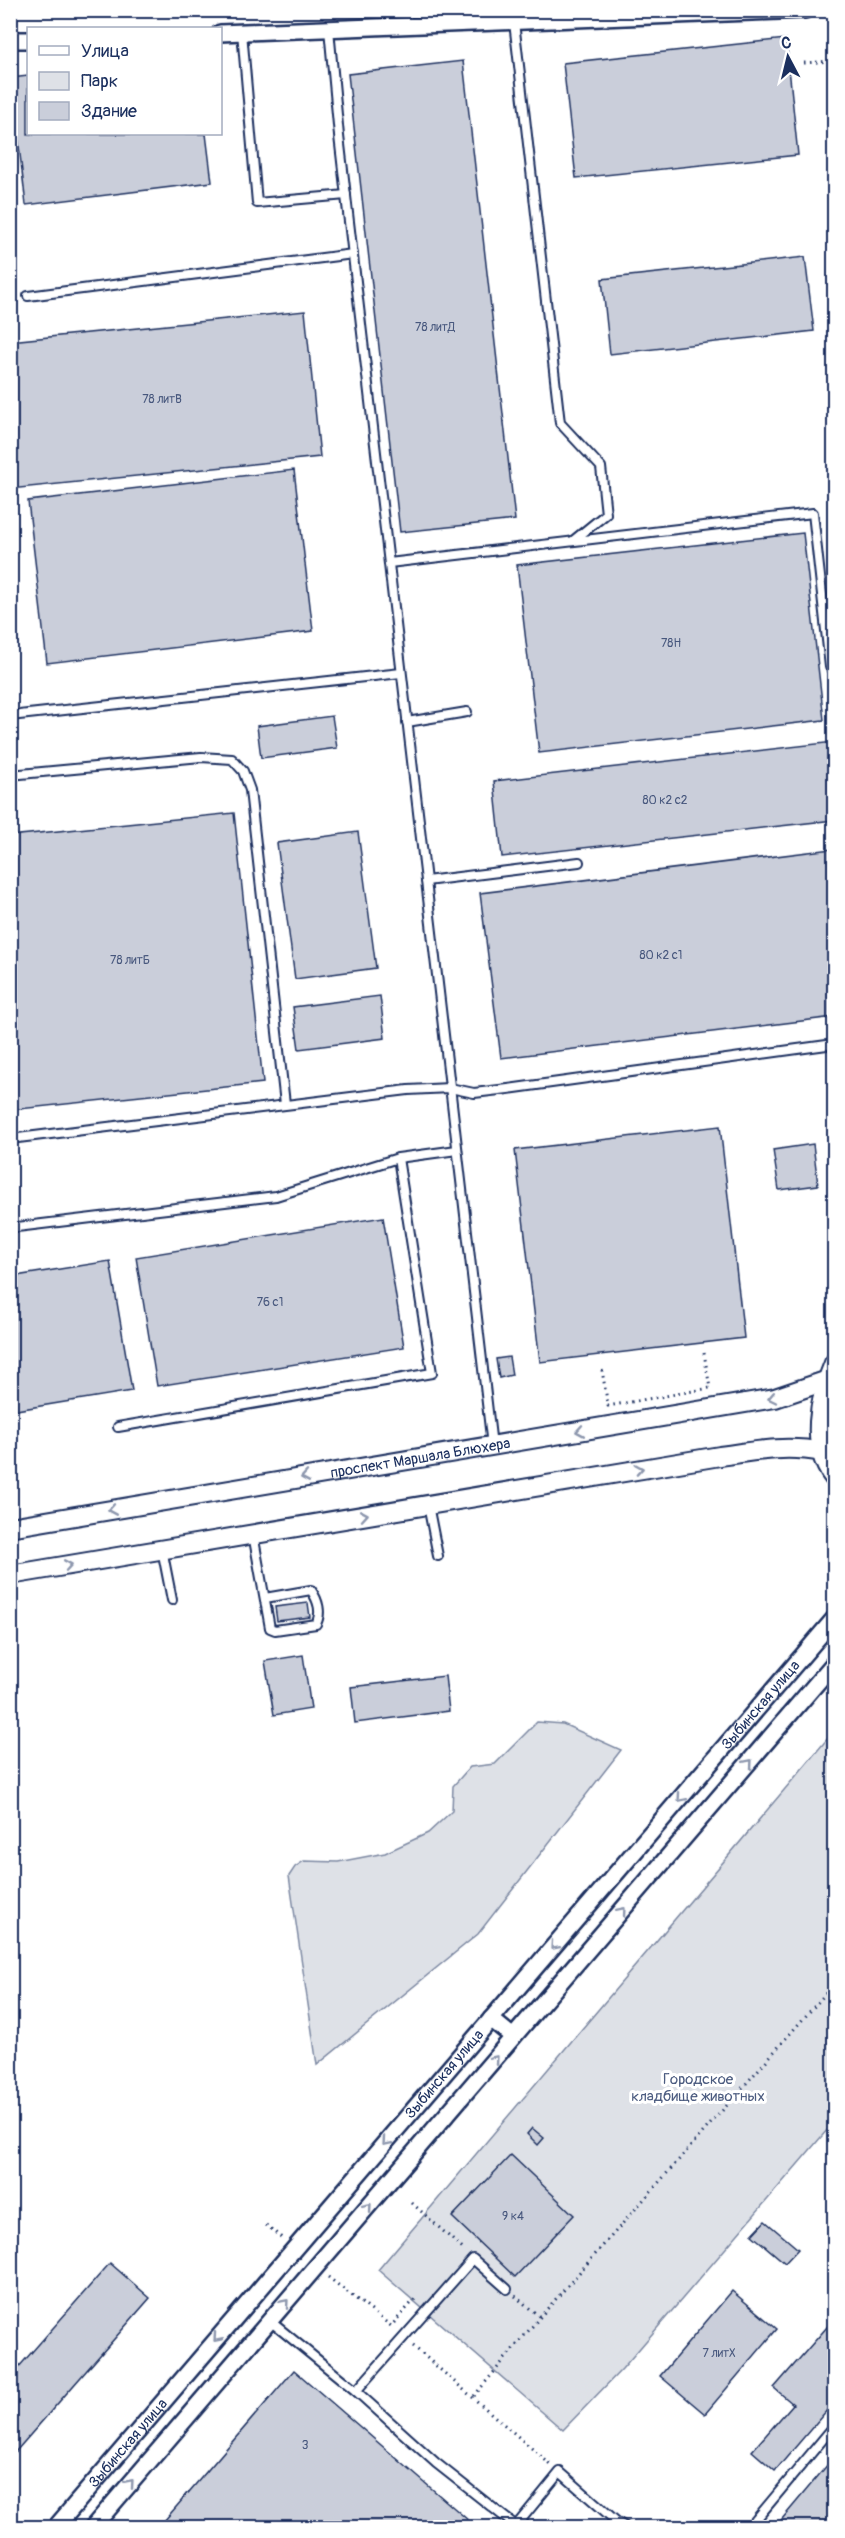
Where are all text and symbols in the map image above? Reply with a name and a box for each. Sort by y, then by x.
legend [27,27,222,135]
north arrow [758,27,818,87]
text: С [780,33,793,54]
text: Улица [81,40,129,63]
text: Парк [81,70,118,93]
text: Здание [81,100,137,123]
house number: 78 литД [415,320,456,335]
house number: 78 литВ [142,392,182,407]
house number: 78Н [661,636,681,651]
house number: 80 к2 с2 [642,793,688,808]
house number: 80 к2 с1 [639,948,683,963]
house number: 78 литБ [110,953,150,968]
house number: 76 с1 [257,1295,283,1310]
one-way arrow [767,1391,777,1404]
one-way arrow [575,1424,585,1437]
street label: проспект Маршала Блюхера [329,1433,512,1482]
one-way arrow [634,1463,644,1476]
one-way arrow [300,1471,309,1483]
one-way arrow [108,1503,117,1515]
one-way arrow [359,1509,369,1522]
one-way arrow [64,1560,73,1572]
street label: Зыбинская улица [717,1656,804,1753]
one-way arrow [741,1759,752,1770]
one-way arrow [677,1791,688,1802]
one-way arrow [614,1907,625,1918]
one-way arrow [550,1939,561,1950]
street label: Зыбинская улица [401,2025,488,2122]
one-way arrow [488,2055,499,2066]
park label: Городское кладбище животных [631,2070,765,2106]
one-way arrow [382,2135,393,2146]
one-way arrow [361,2203,372,2214]
house number: 9 к4 [502,2209,524,2224]
one-way arrow [278,2299,289,2310]
one-way arrow [213,2332,224,2342]
house number: 7 литХ [702,2346,736,2361]
street label: Зыбинская улица [84,2394,171,2491]
house number: 3 [302,2438,309,2453]
one-way arrow [123,2479,134,2490]

